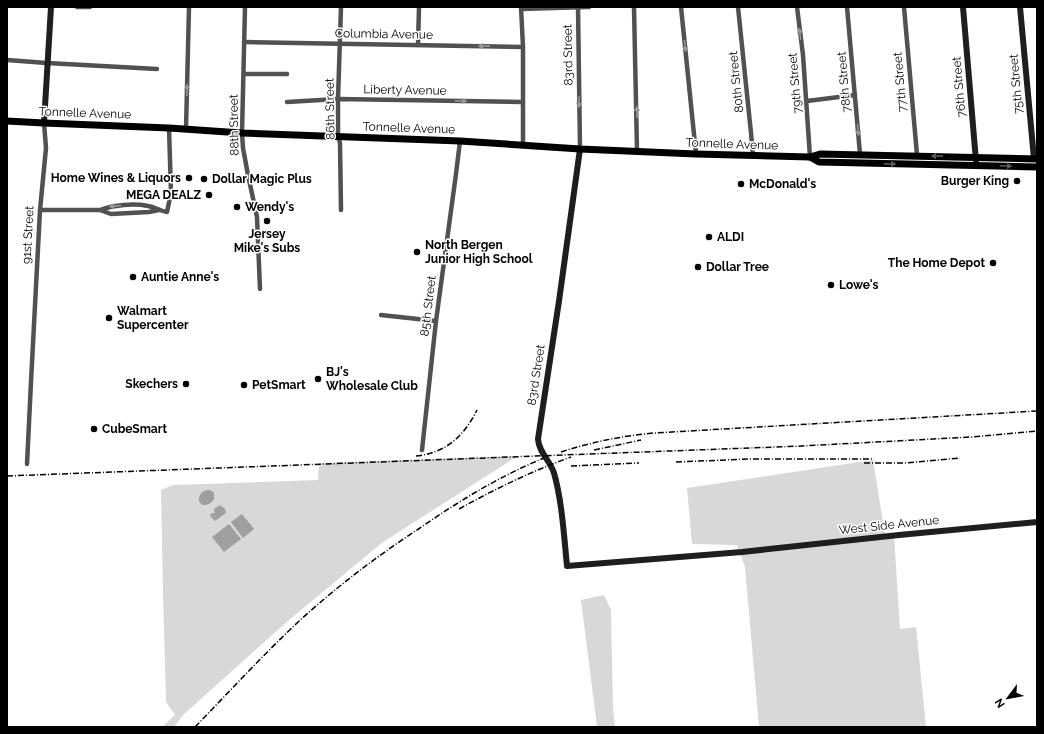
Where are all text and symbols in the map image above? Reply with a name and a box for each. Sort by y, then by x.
street label: 83rd Street [560,24,576,86]
street label: Columbia Avenue [335,26,433,42]
one-way arrow [797,28,804,40]
one-way arrow [681,40,688,52]
one-way arrow [477,43,490,49]
street label: 80th Street [726,51,746,113]
street label: 78th Street [834,51,854,113]
street label: 77th Street [890,51,910,113]
street label: 79th Street [785,52,805,114]
street label: 75th Street [1006,53,1026,115]
street label: 76th Street [949,56,969,118]
street label: 86th Street [322,78,338,140]
street label: Liberty Avenue [363,82,447,98]
one-way arrow [184,83,190,96]
street label: 88th Street [226,94,242,156]
one-way arrow [576,96,582,109]
one-way arrow [455,97,467,104]
street label: Tonnelle Avenue [39,104,131,122]
one-way arrow [633,106,640,118]
street label: Tonnelle Avenue [363,119,455,137]
one-way arrow [855,124,861,136]
street label: Tonnelle Avenue [686,135,778,153]
one-way arrow [930,153,943,159]
one-way arrow [884,161,897,167]
one-way arrow [1000,163,1013,169]
place label: Home Wines & Liquors [51,171,181,185]
place label: Dollar Magic Plus [212,172,312,186]
marker: Home Wines & Liquors [184,173,194,183]
marker: Dollar Magic Plus [199,174,209,184]
place label: Burger King [941,174,1009,188]
marker: Burger King [1012,176,1022,186]
place label: McDonald's [749,177,816,191]
marker: McDonald's [736,179,746,189]
place label: MEGA DEALZ [126,188,201,202]
marker: MEGA DEALZ [204,190,214,200]
place label: Wendy's [245,200,294,214]
marker: Wendy's [232,202,242,212]
one-way arrow [109,203,121,210]
street label: 91st Street [19,206,37,264]
marker: Jersey Mike's Subs [262,216,272,226]
place label: Jersey Mike's Subs [234,227,300,255]
place label: ALDI [717,230,744,244]
marker: ALDI [704,232,714,242]
place label: North Bergen Junior High School [425,238,533,266]
marker: North Bergen Junior High School [412,247,422,257]
place label: The Home Depot [888,256,985,270]
marker: The Home Depot [988,258,998,268]
place label: Dollar Tree [706,260,769,274]
marker: Dollar Tree [693,262,703,272]
place label: Auntie Anne's [141,270,219,284]
marker: Auntie Anne's [128,272,138,282]
street label: 85th Street [417,275,439,337]
place label: Lowe's [839,278,879,292]
marker: Lowe's [826,280,836,290]
place label: Walmart Supercenter [117,304,189,332]
marker: Walmart Supercenter [104,313,114,323]
street label: 83rd Street [524,344,548,406]
place label: BJ's Wholesale Club [326,365,418,393]
marker: BJ's Wholesale Club [313,374,323,384]
place label: Skechers [125,377,178,391]
place label: PetSmart [252,378,306,392]
marker: Skechers [181,379,191,389]
marker: PetSmart [239,380,249,390]
place label: CubeSmart [102,422,167,436]
marker: CubeSmart [89,424,99,434]
street label: West Side Avenue [838,513,940,537]
north arrow [988,678,1028,718]
text: N [992,696,1008,710]

